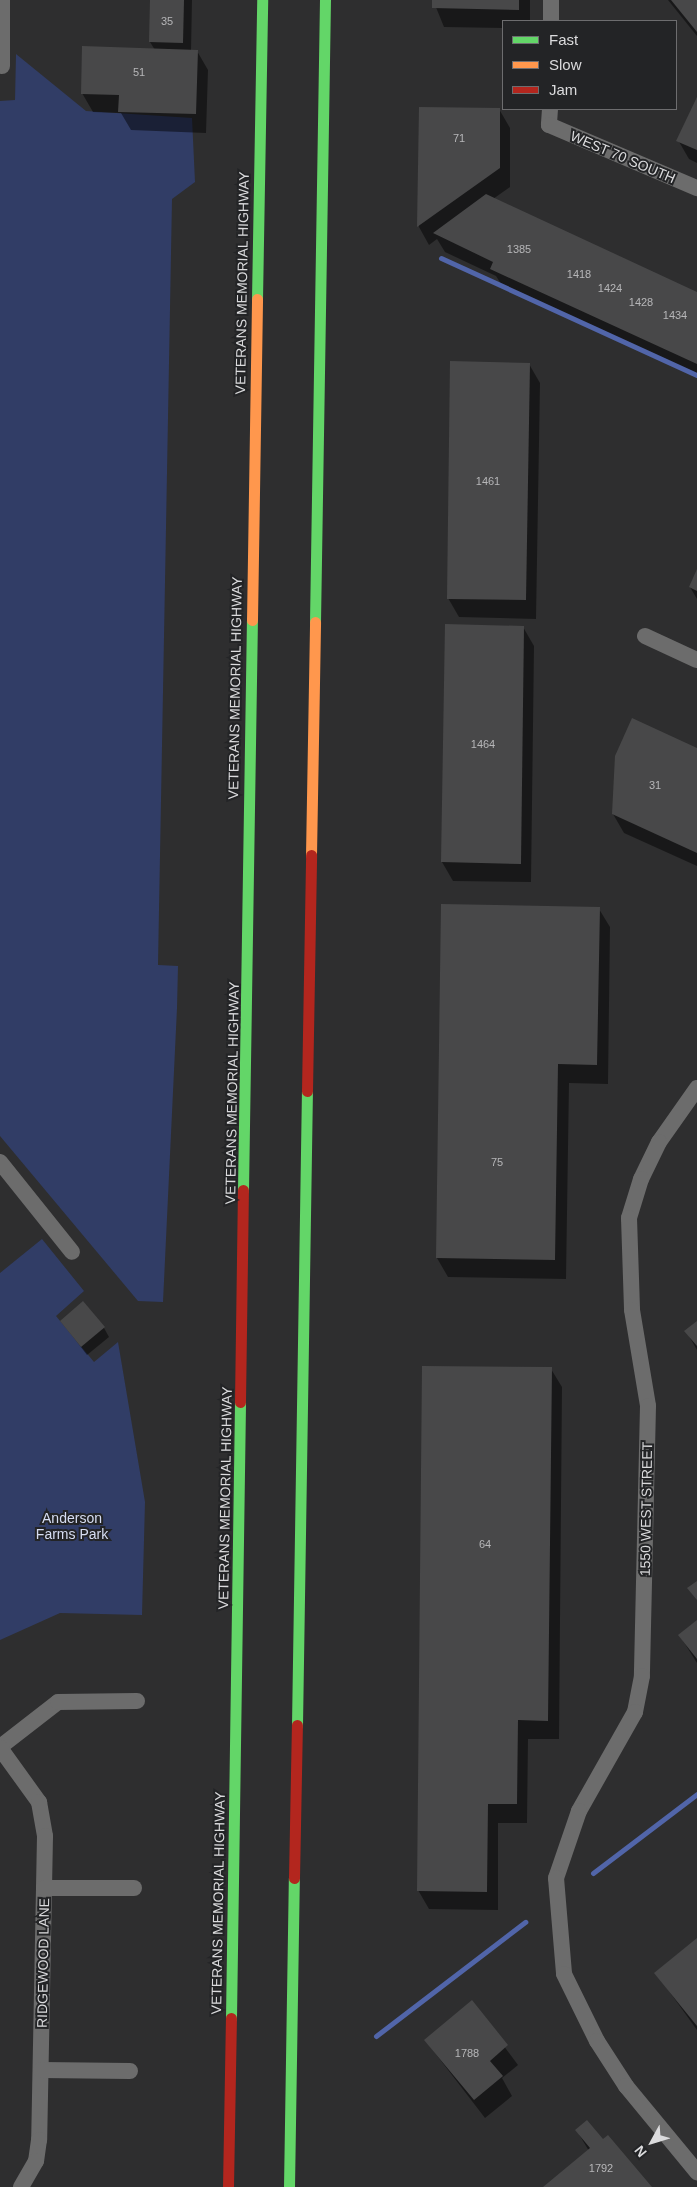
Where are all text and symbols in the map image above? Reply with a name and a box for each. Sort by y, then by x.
house number: 35 [161,14,173,28]
legend [502,20,677,110]
text: Fast [549,31,578,48]
text: Slow [549,56,582,73]
house number: 51 [133,65,145,79]
text: Jam [549,81,577,98]
street label: WEST 70 SOUTH [568,127,678,187]
house number: 71 [453,131,465,145]
street label: VETERANS MEMORIAL HIGHWAY [232,171,252,395]
house number: 1385 [507,242,531,256]
house number: 1418 [567,267,591,281]
house number: 1424 [598,281,622,295]
house number: 1428 [629,295,653,309]
house number: 1434 [663,308,687,322]
house number: 1461 [476,474,500,488]
street label: VETERANS MEMORIAL HIGHWAY [225,576,245,800]
house number: 1464 [471,737,495,751]
house number: 31 [649,778,661,792]
street label: VETERANS MEMORIAL HIGHWAY [222,981,242,1205]
house number: 75 [491,1155,503,1169]
street label: VETERANS MEMORIAL HIGHWAY [215,1386,235,1610]
street label: 1550 WEST STREET [636,1442,656,1576]
park label: Anderson Farms Park [36,1510,108,1542]
house number: 64 [479,1537,491,1551]
street label: VETERANS MEMORIAL HIGHWAY [208,1791,228,2015]
street label: RIDGEWOOD LANE [33,1898,53,2028]
house number: 1788 [455,2046,479,2060]
north arrow [627,2117,677,2167]
text: N [631,2142,650,2160]
house number: 1792 [589,2161,613,2175]

